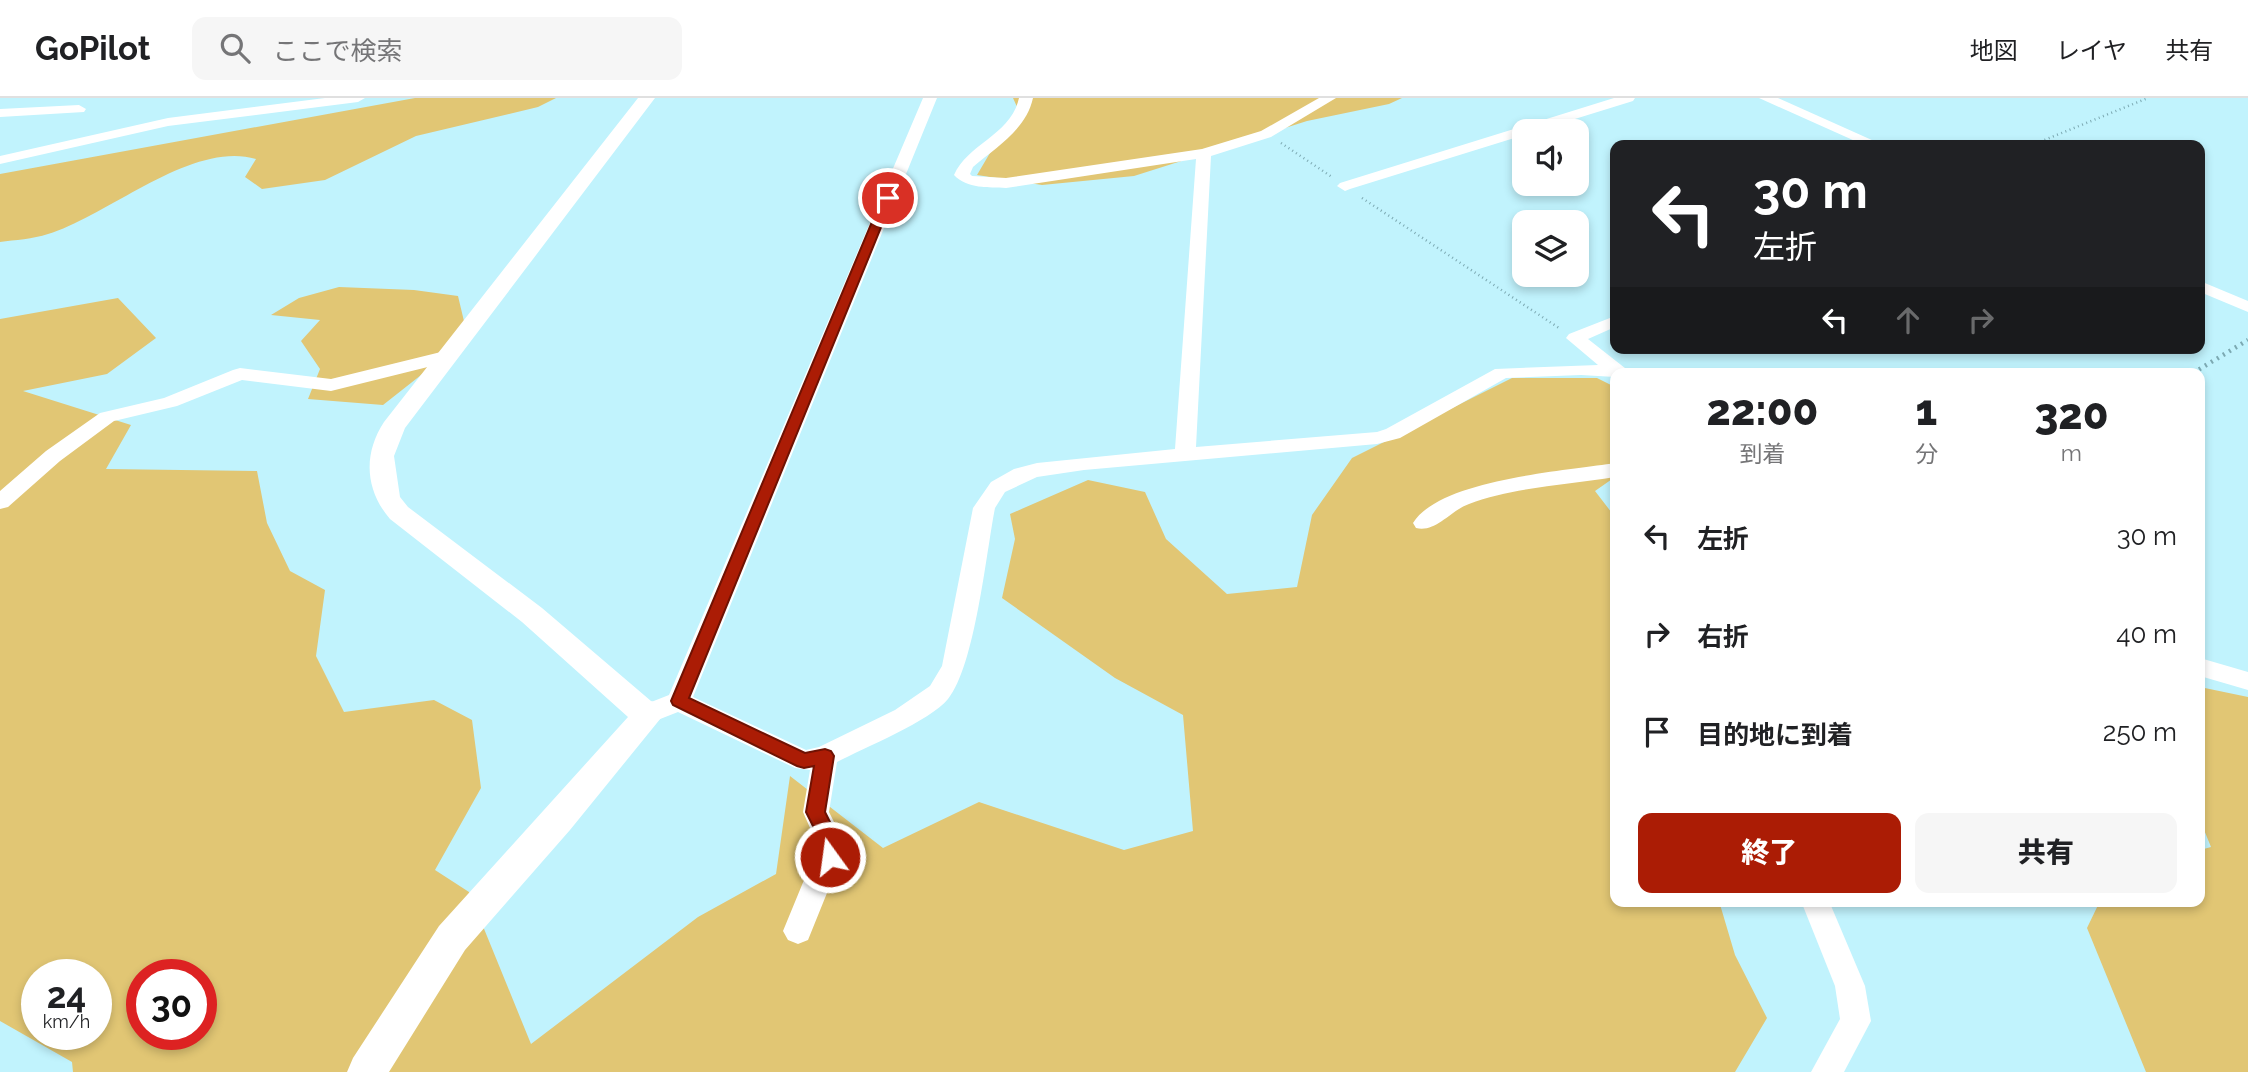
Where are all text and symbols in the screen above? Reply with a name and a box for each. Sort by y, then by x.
search box [192,17,682,80]
text: GoPilot [35,29,150,68]
icon: search [216,29,254,67]
text: ここで検索 [272,36,402,66]
text: 地図 [1970,36,2018,65]
text: レイヤ [2056,36,2127,65]
text: 共有 [2165,36,2213,65]
map controls [1512,119,1589,287]
button: sound [1512,119,1589,196]
text: 30 m [1753,162,1868,219]
pin [858,168,918,228]
icon: left [1638,168,1729,259]
icon: arrive [869,179,907,217]
button: layers [1512,210,1589,287]
text: 左折 [1753,228,1817,265]
icon: left [1816,301,1854,339]
icon: ahead [1889,301,1927,339]
icon: right [1962,301,2000,339]
text: 22:00 [1707,386,1818,435]
text: 1 [1915,386,1937,435]
text: 320 [2034,390,2108,439]
text: m [2061,439,2082,466]
text: 到着 [1739,440,1785,467]
text: 分 [1915,440,1938,467]
icon: left [1638,517,1676,555]
text: 30 m [2117,521,2177,551]
text: 左折 [1697,524,1749,554]
icon: right [1638,615,1676,653]
text: 40 m [2116,619,2177,649]
text: 右折 [1697,622,1749,652]
icon: arrive [1638,713,1676,751]
text: 250 m [2103,717,2177,747]
text: 目的地に到着 [1697,720,1853,750]
button: 終了 [1638,813,1901,893]
button: 共有 [1915,813,2177,893]
position arrow [793,820,867,894]
speed limit sign: 30 [126,959,217,1050]
text: 24 [47,975,86,1016]
text: km/h [43,1011,90,1032]

